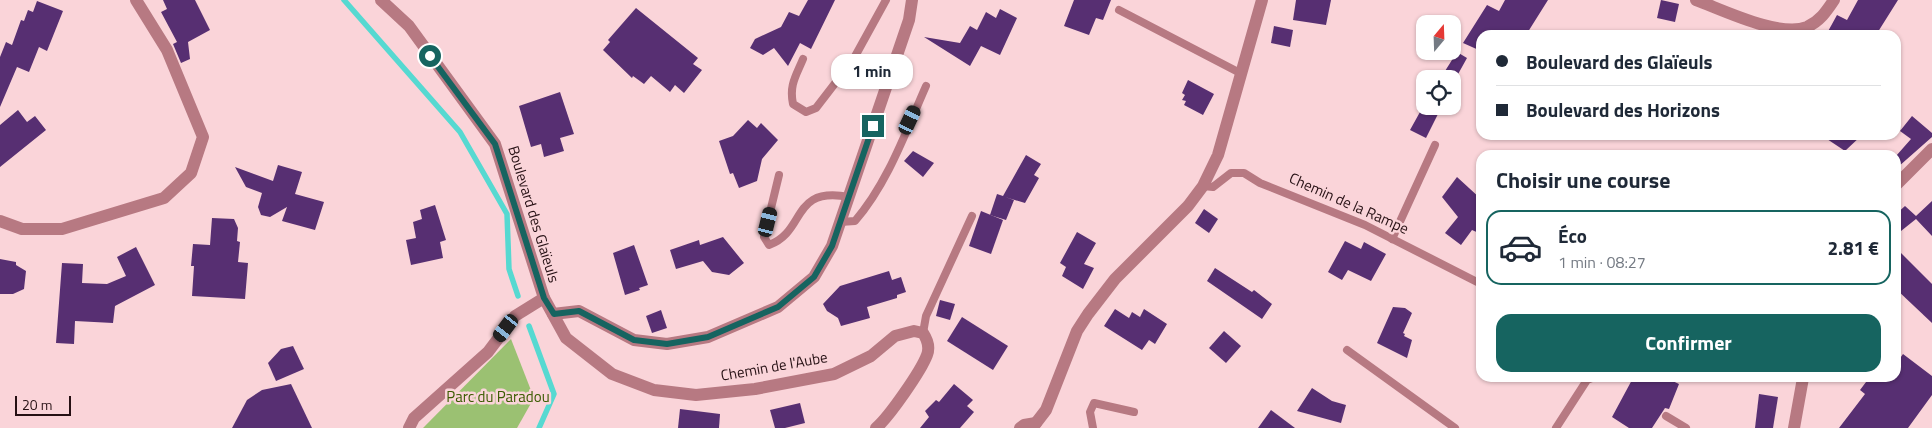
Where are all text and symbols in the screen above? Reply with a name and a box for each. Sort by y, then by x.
north arrow [1416,15,1461,60]
map controls [1416,15,1461,115]
route start [419,45,441,67]
text: Boulevard des Glaïeuls [1526,47,1713,76]
callout: 1 min [832,54,914,88]
text: 1 min [853,59,891,83]
button: locate [1416,70,1461,115]
text: Boulevard des Horizons [1526,95,1720,124]
car [896,103,923,137]
route end [862,115,884,137]
street label: Boulevard des Glaïeuls [502,143,566,285]
text: Choisir une course [1496,163,1670,197]
street label: Chemin de la Rampe [1285,166,1413,240]
car [757,206,778,238]
text: Éco [1558,221,1587,250]
icon: car [1498,225,1543,270]
text: 2.81 € [1827,233,1879,262]
text: 1 min · 08:27 [1558,250,1646,274]
car [490,312,521,344]
button: Confirmer [1496,314,1881,372]
street label: Chemin de l'Aube [719,345,829,387]
park label: Parc du Paradou [446,385,550,408]
scale bar [15,393,71,416]
text: 20 m [22,394,52,415]

